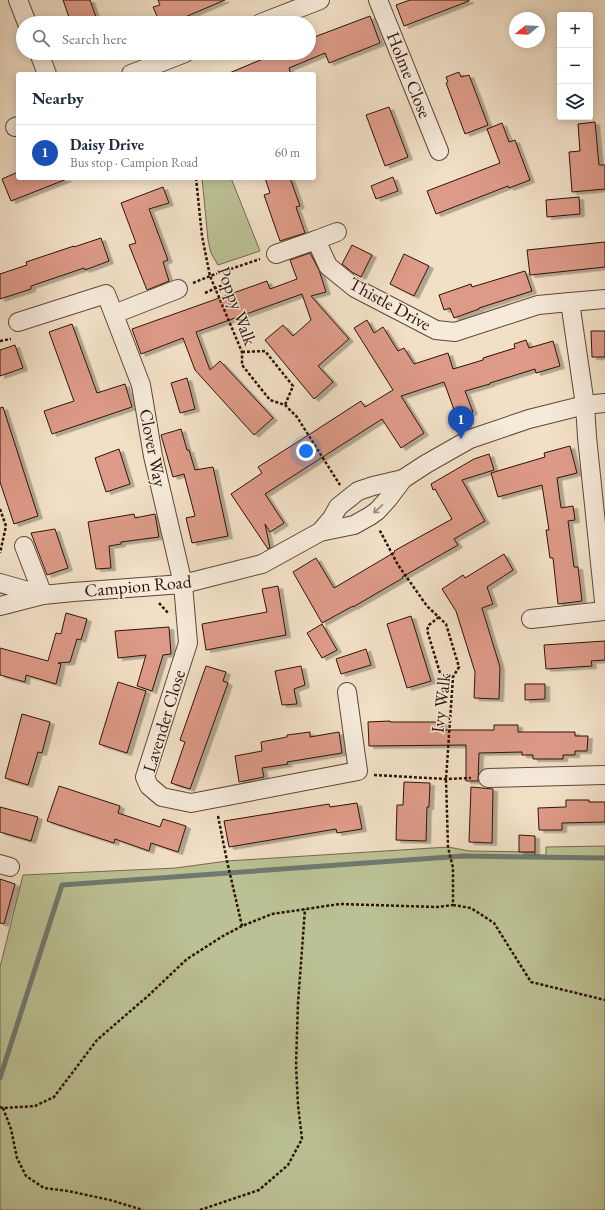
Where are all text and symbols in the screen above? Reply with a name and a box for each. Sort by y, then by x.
north arrow [509,12,545,48]
map controls [557,12,593,120]
button: + [557,12,593,48]
search box [16,16,316,60]
icon: search [30,27,52,49]
street label: Holme Close [382,28,437,121]
text: Search here [62,29,127,48]
button: − [557,48,593,84]
button: layers [557,84,593,120]
text: Nearby [32,87,84,109]
text: Daisy Drive [70,135,144,154]
text: 1 [42,144,48,161]
text: 60 m [275,144,300,161]
text: Bus stop · Campion Road [70,154,198,171]
street label: Poppy Walk [213,263,263,349]
street label: Thistle Drive [345,272,435,336]
pin: 1 [448,406,474,439]
street label: Clover Way [135,407,172,489]
your location [296,441,316,461]
one-way arrow [373,504,383,514]
street label: Campion Road [83,569,193,602]
street label: Lavender Close [137,667,190,775]
street label: Ivy Walk [425,671,456,734]

